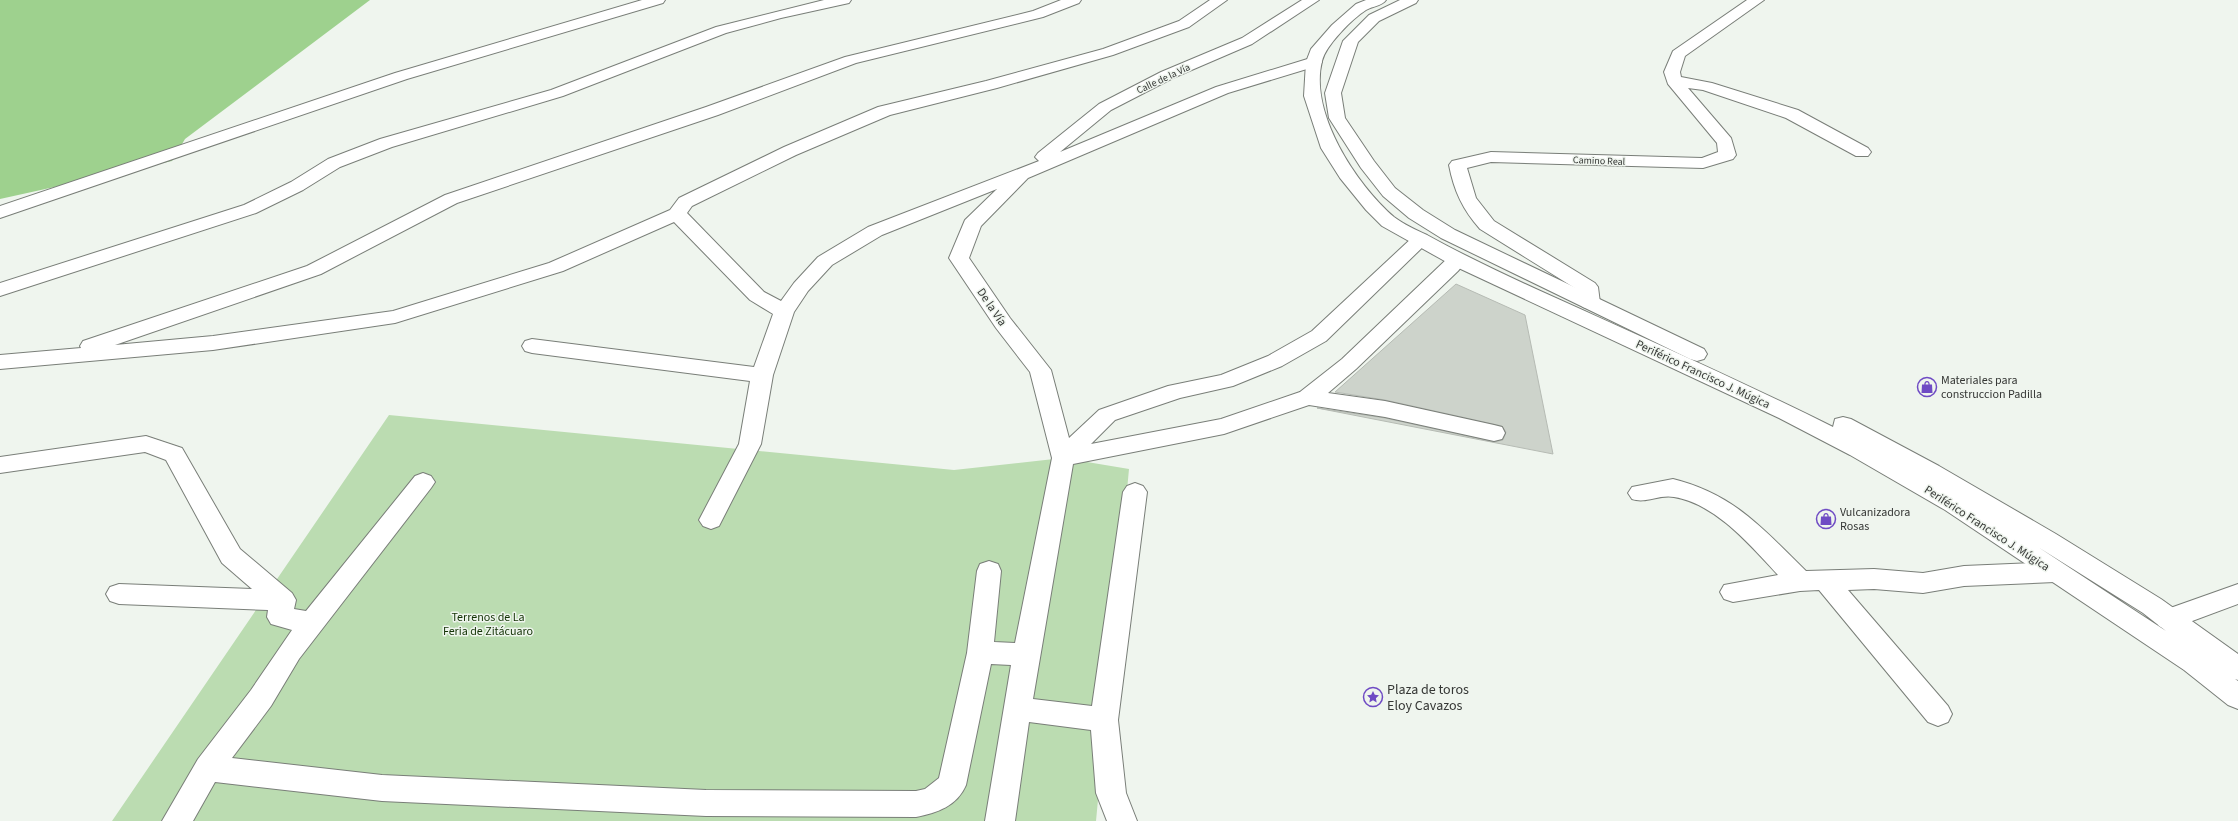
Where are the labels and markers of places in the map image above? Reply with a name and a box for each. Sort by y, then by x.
place label: Materiales para construccion Padilla [1941,372,2042,403]
shop icon: Materiales para construccion Padilla [1916,376,1938,398]
place label: Vulcanizadora Rosas [1840,504,1910,535]
shop icon: Vulcanizadora Rosas [1815,508,1837,530]
place label: Plaza de toros Eloy Cavazos [1387,680,1469,716]
place icon: Plaza de toros Eloy Cavazos [1362,686,1384,708]

